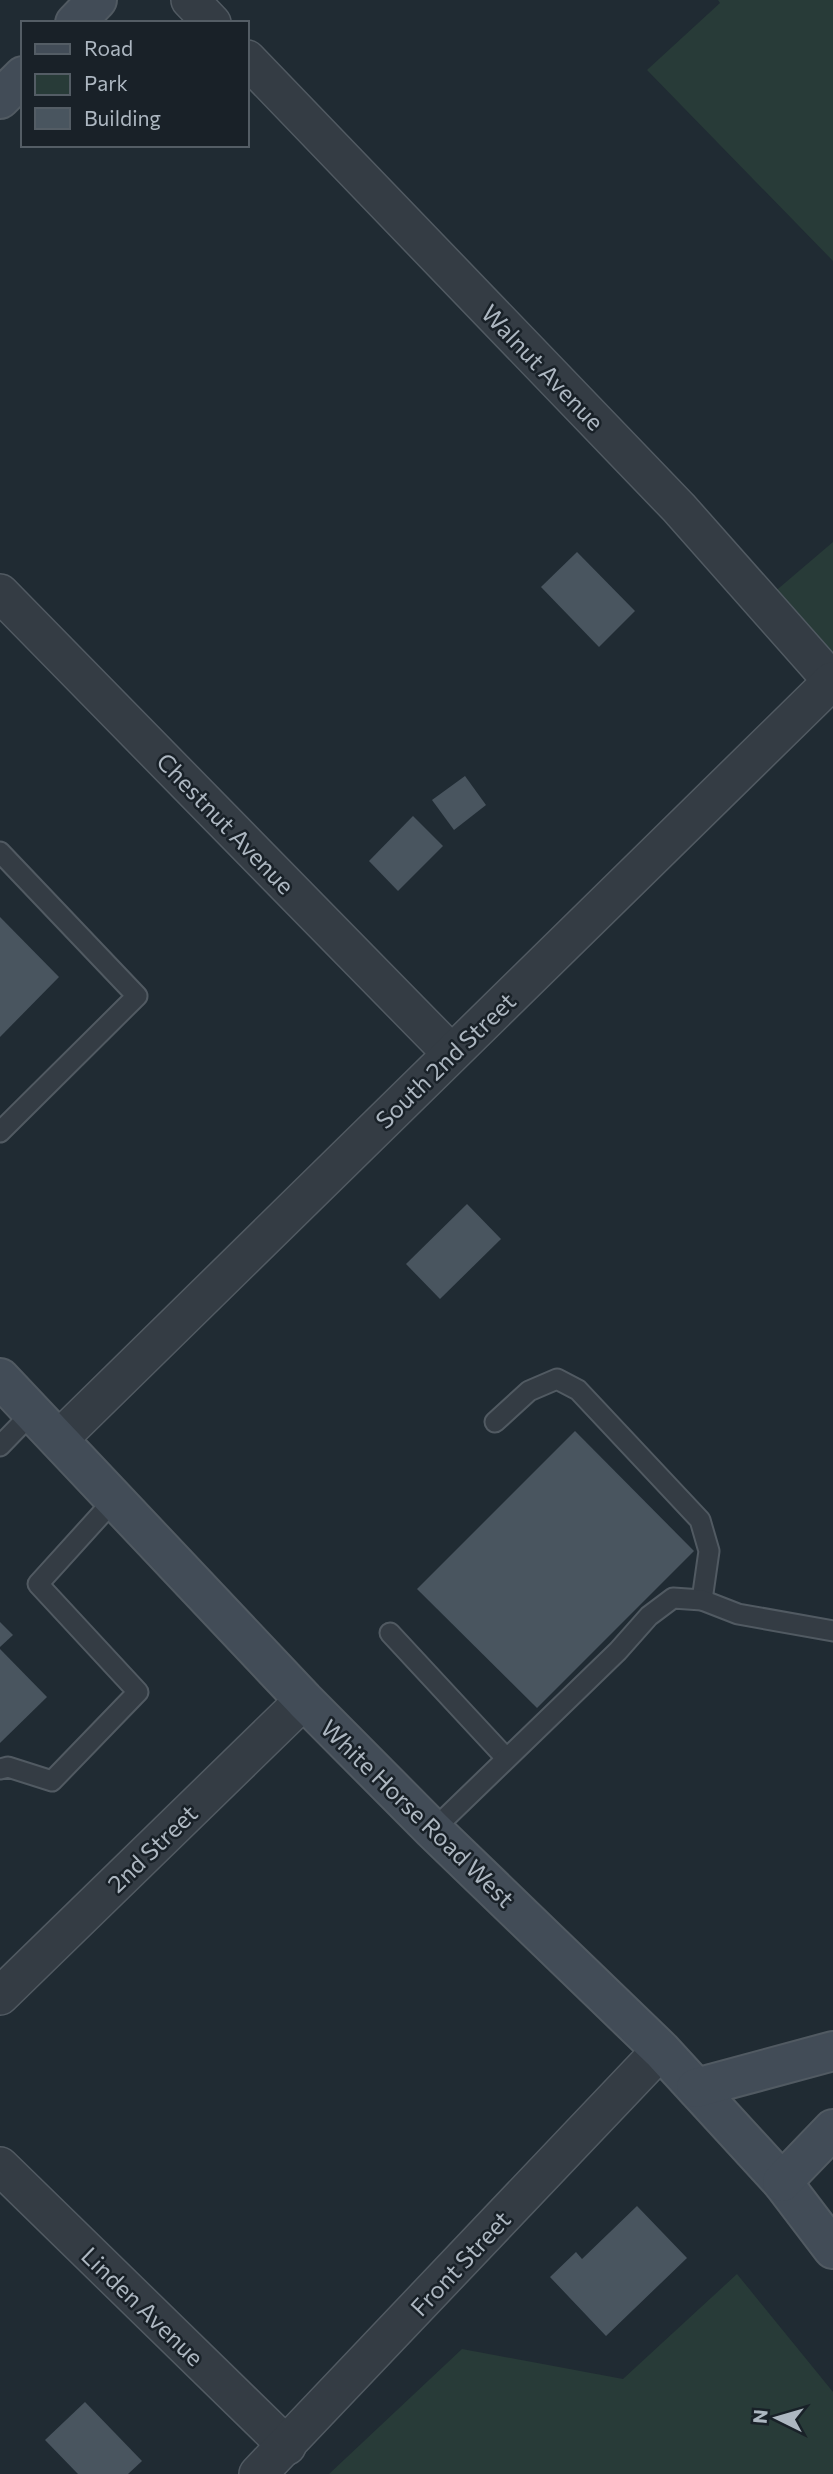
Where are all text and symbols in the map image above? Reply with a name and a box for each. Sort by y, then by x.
legend [21,21,248,147]
text: Road [84,35,133,60]
text: Park [84,70,128,95]
text: Building [84,105,161,130]
street label: Walnut Avenue [476,298,610,436]
street label: Chestnut Avenue [151,746,301,900]
street label: South 2nd Street [369,986,521,1134]
street label: White Horse Road West [315,1713,521,1913]
street label: 2nd Street [101,1798,203,1898]
street label: Front Street [404,2204,516,2322]
street label: Linden Avenue [76,2241,210,2371]
north arrow [742,2383,812,2453]
text: N [747,2408,772,2425]

